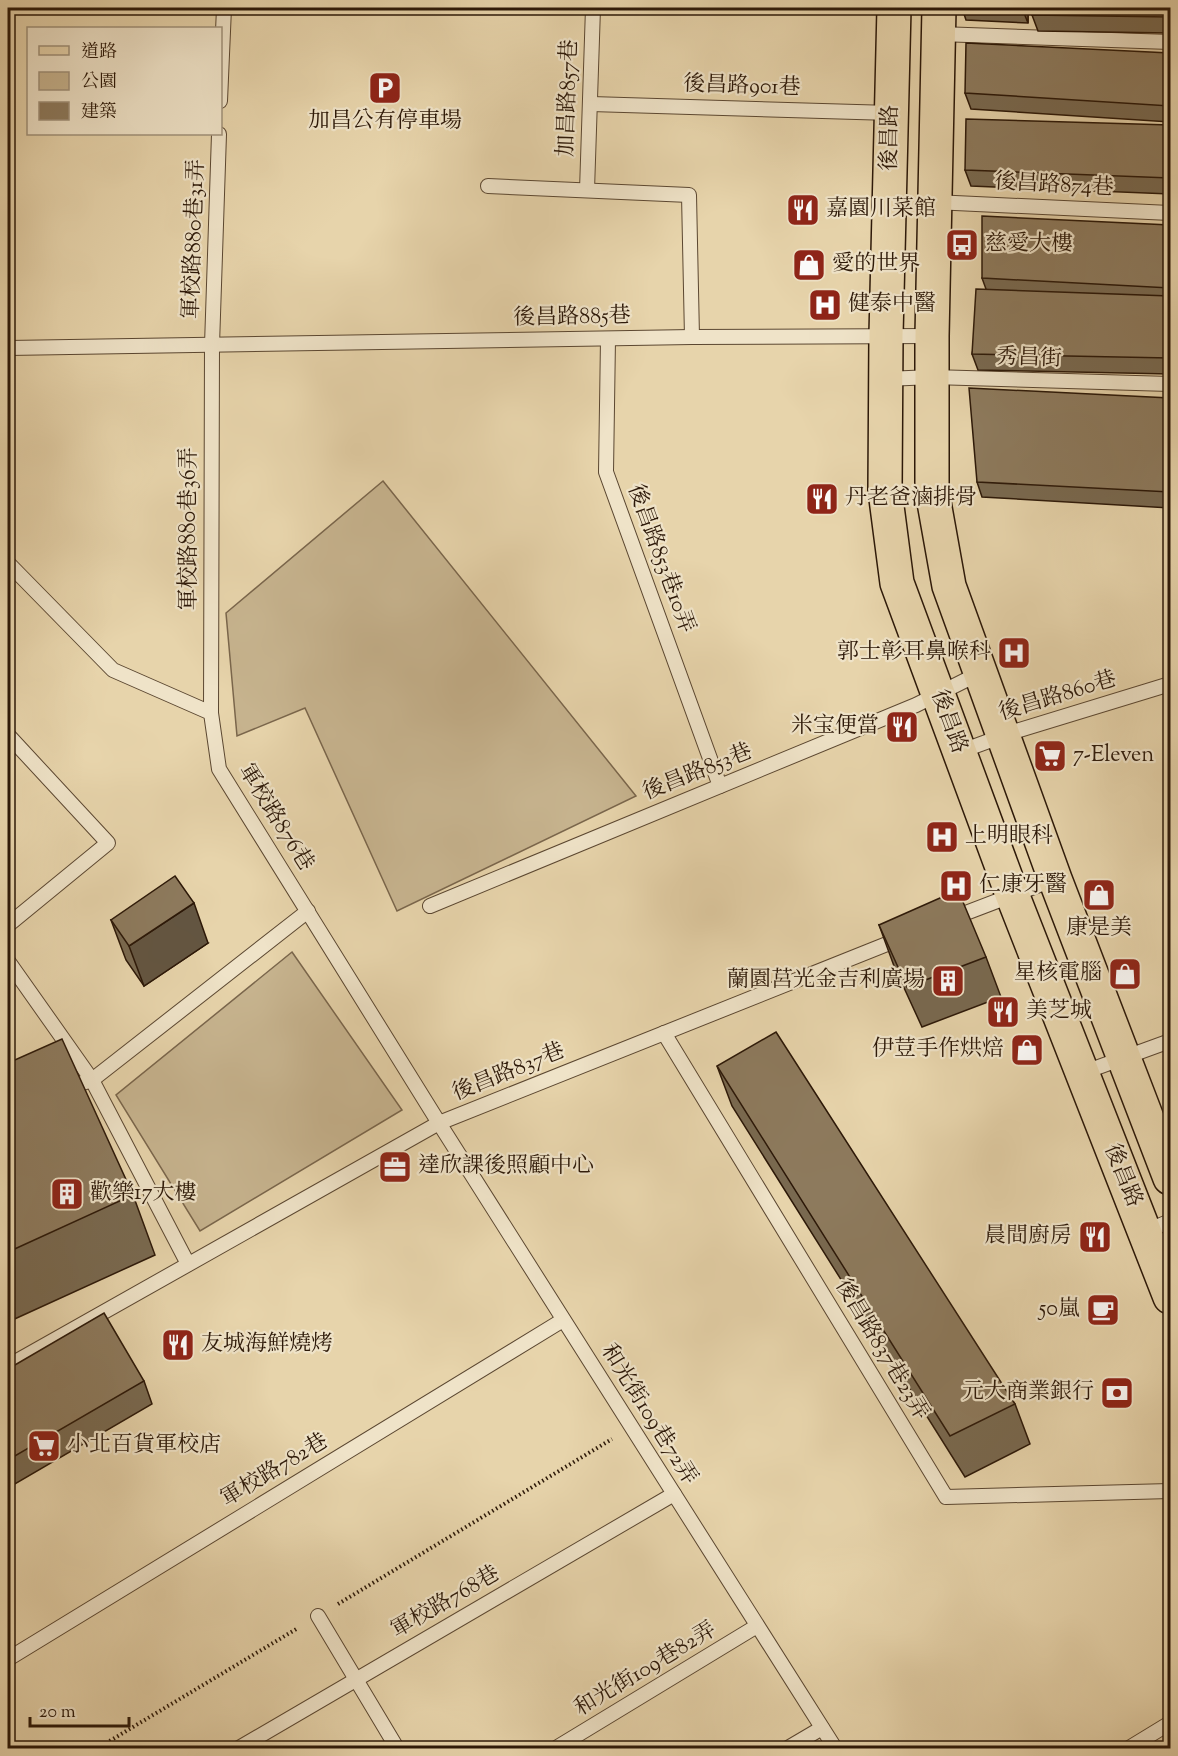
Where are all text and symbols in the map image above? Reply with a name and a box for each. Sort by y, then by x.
legend [27,27,222,135]
street label: 加昌路857巷 [551,39,587,157]
text: 道路 [81,40,117,66]
street label: 後昌路901巷 [683,69,801,105]
text: 公園 [81,70,117,96]
parking icon: 加昌公有停車場 [367,70,403,106]
text: 建築 [81,100,117,126]
street label: 後昌路 [874,105,908,171]
place label: 加昌公有停車場 [308,106,462,138]
street label: 軍校路880巷31弄 [176,158,214,320]
street label: 後昌路874巷 [993,167,1115,205]
restaurant icon: 嘉園川菜館 [785,192,821,228]
place label: 嘉園川菜館 [826,194,936,226]
bus stop icon: 慈愛大樓 [944,227,980,263]
place label: 慈愛大樓 [985,229,1073,261]
shop icon: 愛的世界 [791,247,827,283]
place label: 愛的世界 [832,249,920,281]
hospital icon: 健泰中醫 [807,287,843,323]
place label: 健泰中醫 [848,289,936,321]
street label: 後昌路885巷 [513,301,631,335]
street label: 秀昌街 [995,342,1063,376]
street label: 軍校路880巷36弄 [174,447,206,611]
street label: 後昌路853巷10弄 [618,480,702,638]
restaurant icon: 丹老爸滷排骨 [804,481,840,517]
place label: 丹老爸滷排骨 [845,483,977,515]
hospital icon: 郭士彰耳鼻喉科 [996,635,1032,671]
place label: 郭士彰耳鼻喉科 [837,637,991,669]
street label: 後昌路860巷 [995,664,1121,730]
street label: 後昌路 [922,686,974,758]
restaurant icon: 米宝便當 [884,709,920,745]
place label: 米宝便當 [791,711,879,743]
street label: 後昌路853巷 [638,737,758,809]
supermarket icon: 7-Eleven [1032,738,1068,774]
place label: 7-Eleven [1073,740,1154,772]
street label: 軍校路876巷 [229,758,321,878]
hospital icon: 上明眼科 [924,819,960,855]
place label: 上明眼科 [965,821,1053,853]
hospital icon: 仁康牙醫 [938,868,974,904]
place label: 仁康牙醫 [979,870,1067,902]
shop icon: 康是美 [1081,877,1117,913]
place label: 康是美 [1066,913,1132,945]
shop icon: 星核電腦 [1107,956,1143,992]
place label: 星核電腦 [1014,958,1102,990]
building icon: 蘭園莒光金吉利廣場 [930,963,966,999]
place label: 蘭園莒光金吉利廣場 [727,965,925,997]
restaurant icon: 美芝城 [985,994,1021,1030]
place label: 美芝城 [1026,996,1092,1028]
shop icon: 伊荳手作烘焙 [1009,1032,1045,1068]
place label: 伊荳手作烘焙 [872,1034,1004,1066]
street label: 後昌路837巷 [448,1036,570,1110]
street label: 後昌路 [1095,1139,1149,1213]
office icon: 達欣課後照顧中心 [377,1149,413,1185]
place label: 達欣課後照顧中心 [418,1151,594,1183]
building icon: 歡樂17大樓 [49,1176,85,1212]
place label: 歡樂17大樓 [90,1178,197,1210]
restaurant icon: 晨間廚房 [1077,1219,1113,1255]
place label: 晨間廚房 [984,1221,1072,1253]
street label: 後昌路837巷23弄 [826,1273,936,1427]
cafe icon: 50嵐 [1085,1292,1121,1328]
place label: 50嵐 [1037,1294,1080,1326]
restaurant icon: 友城海鮮燒烤 [160,1327,196,1363]
place label: 友城海鮮燒烤 [201,1329,333,1361]
street label: 和光街109巷72弄 [592,1338,704,1492]
bank icon: 元大商業銀行 [1099,1375,1135,1411]
place label: 元大商業銀行 [962,1377,1094,1409]
street label: 軍校路782巷 [215,1426,335,1516]
supermarket icon: 小北百貨軍校店 [26,1428,62,1464]
place label: 小北百貨軍校店 [67,1430,221,1462]
street label: 軍校路768巷 [386,1559,506,1647]
street label: 和光街109巷82弄 [569,1615,723,1725]
scale bar [30,1690,129,1728]
text: 20 m [39,1700,76,1726]

